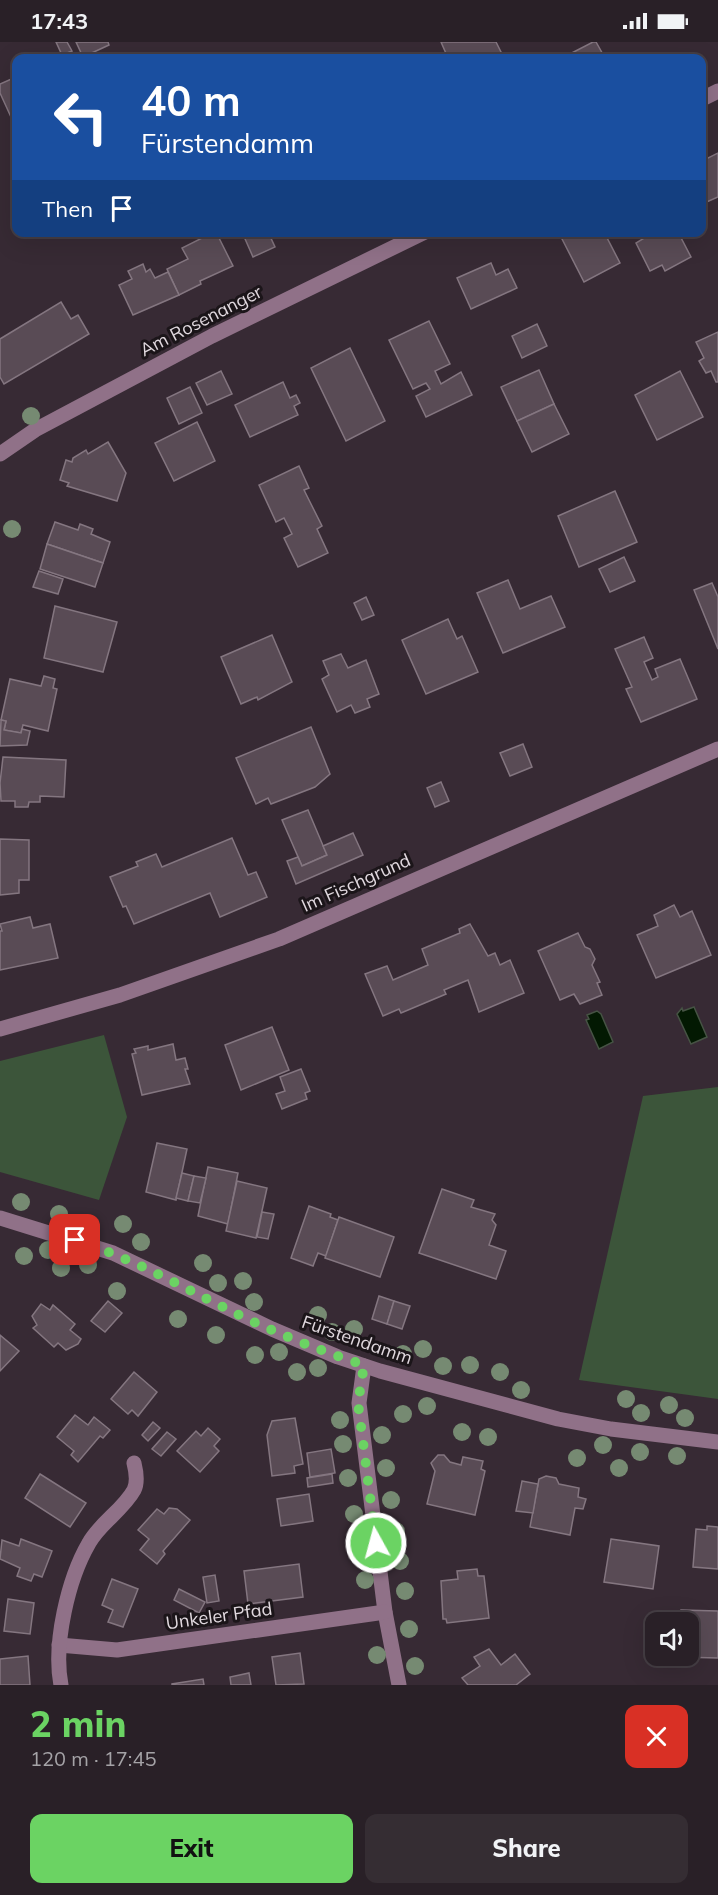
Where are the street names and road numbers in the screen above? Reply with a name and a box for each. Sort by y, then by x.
street label: Am Rosenanger [136,280,266,361]
street label: Im Fischgrund [298,848,414,917]
street label: Fürstendamm [299,1310,415,1369]
street label: Unkeler Pfad [164,1597,274,1634]

